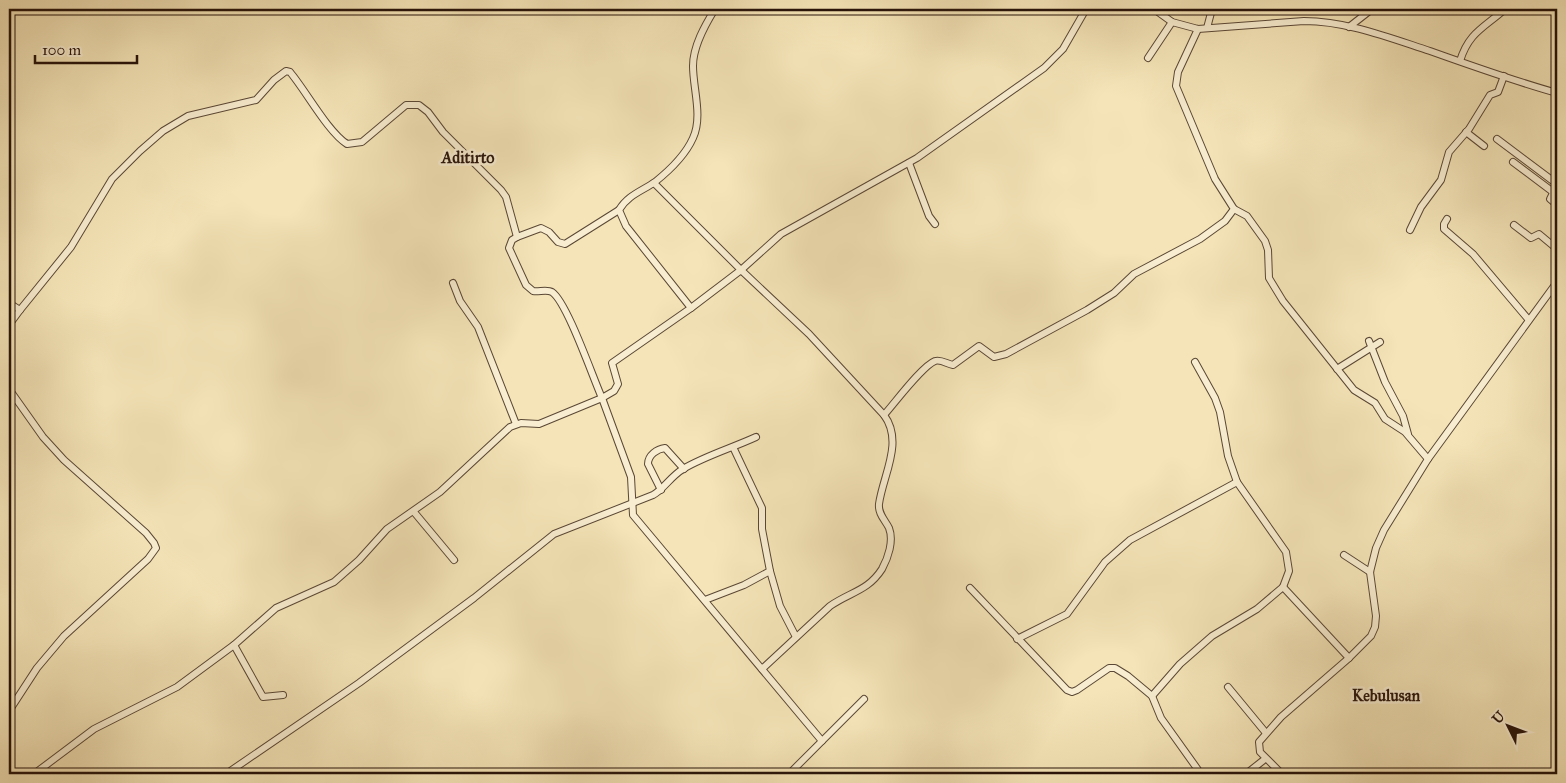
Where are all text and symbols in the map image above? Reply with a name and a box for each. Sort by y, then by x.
scale bar [35,32,138,64]
text: 100 m [42,41,82,59]
district label: Aditirto [441,148,494,167]
district label: Kebulusan [1352,686,1420,705]
north arrow [1484,700,1534,750]
text: U [1489,707,1509,727]

